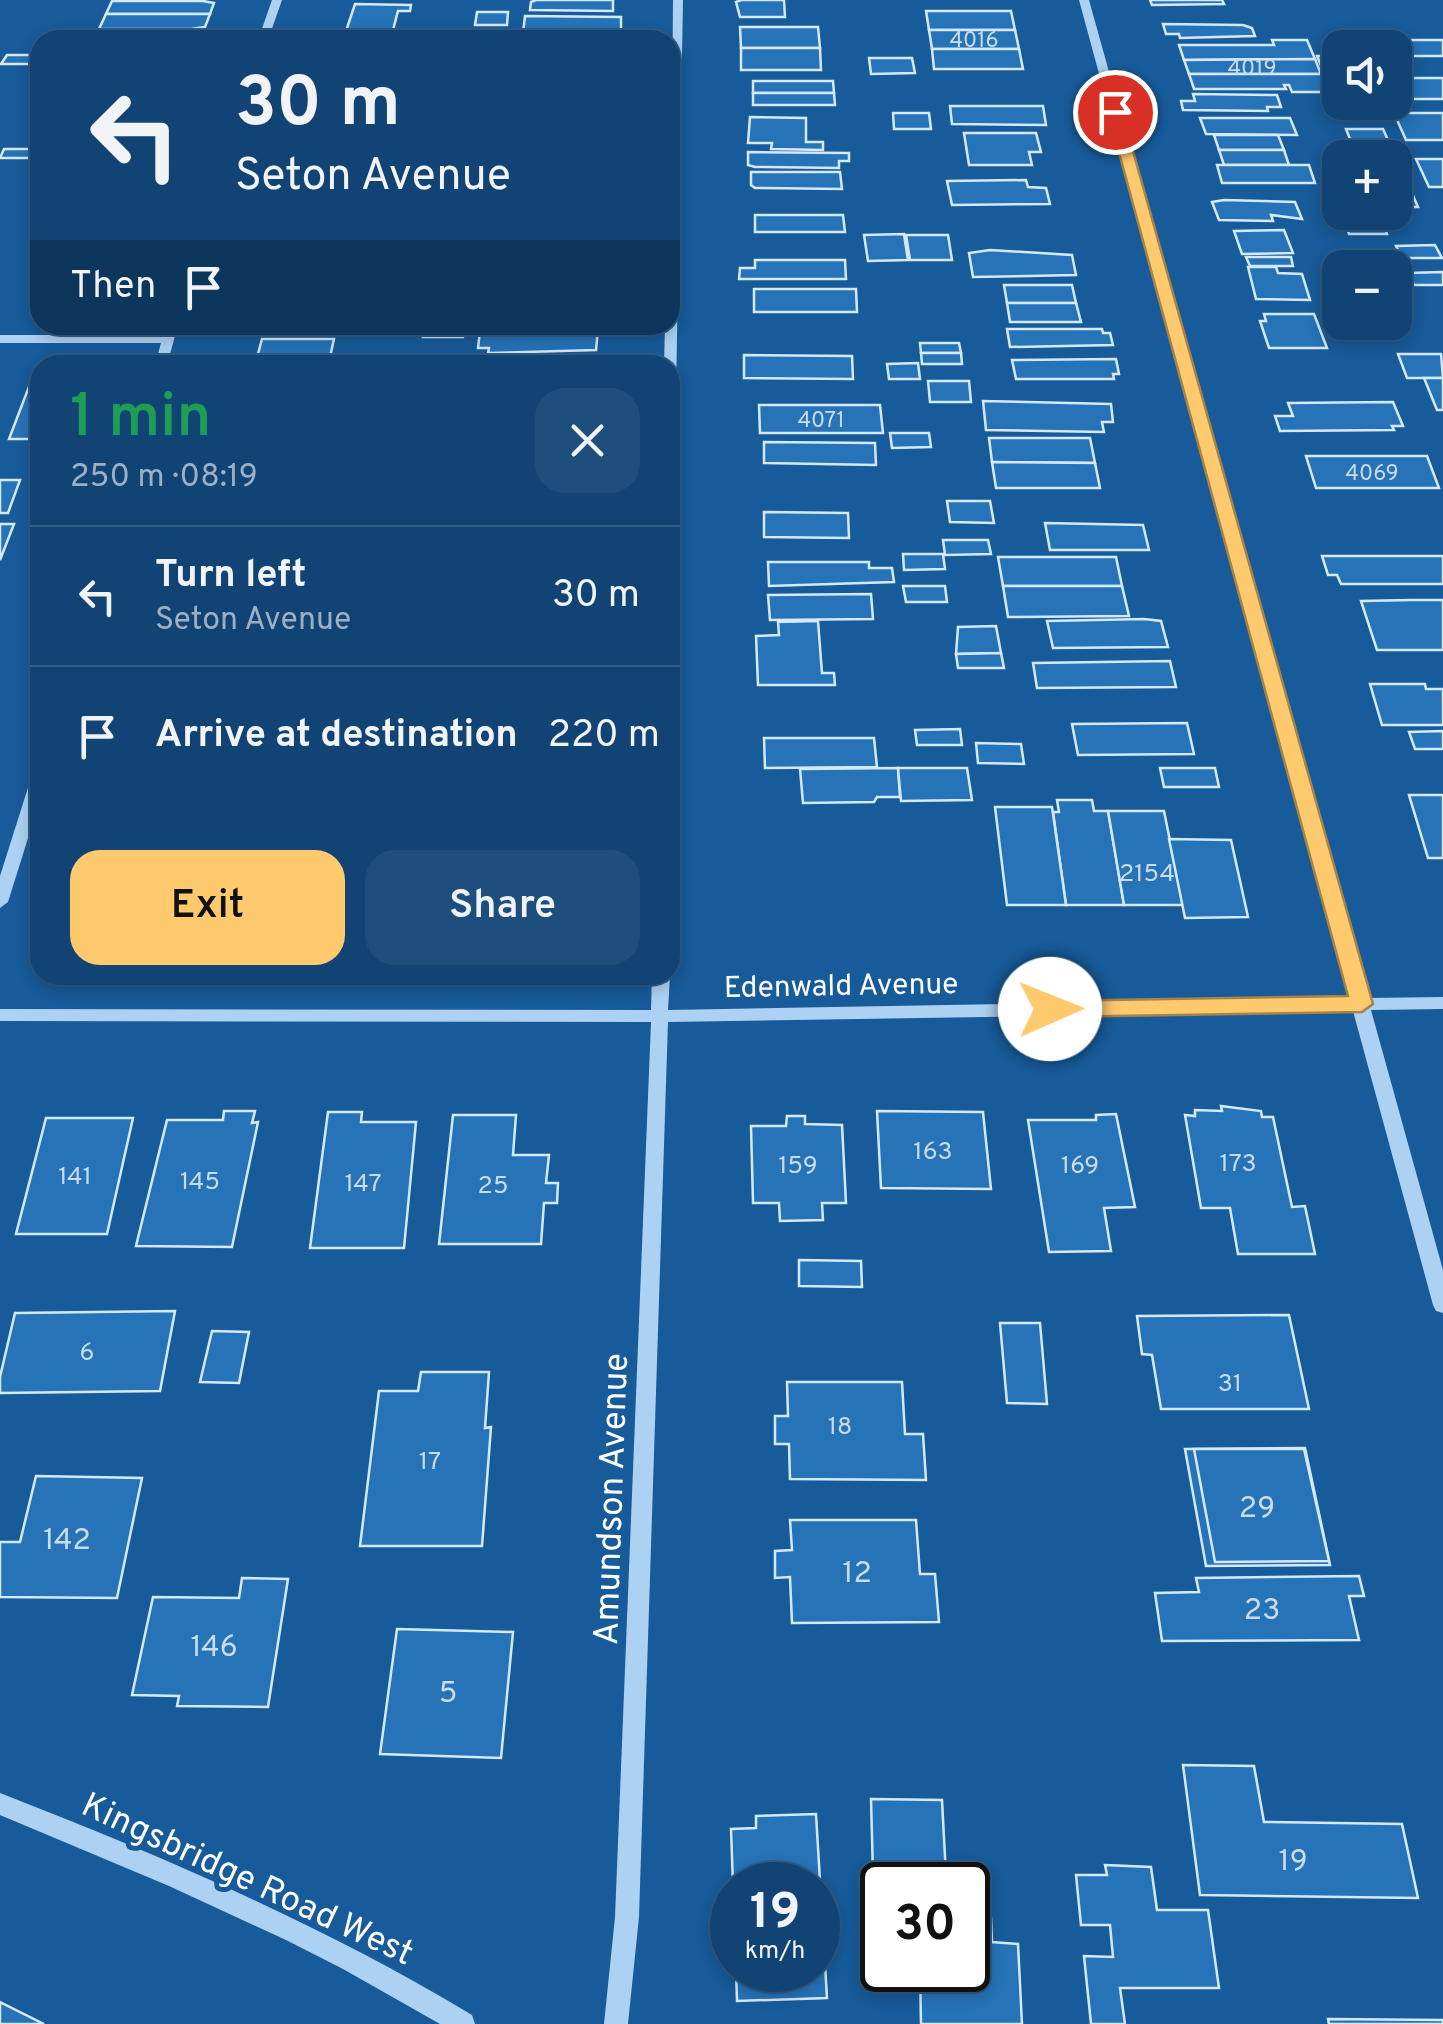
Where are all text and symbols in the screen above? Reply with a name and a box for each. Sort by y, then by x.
house number: 4016 [949,28,999,55]
map controls [1322,30,1412,340]
button: sound [1322,30,1412,120]
house number: 4019 [1227,56,1277,83]
text: 30 m [235,62,401,151]
icon: left [70,70,200,200]
pin [1073,70,1158,155]
icon: arrive [1088,85,1143,140]
button: + [1322,140,1412,230]
text: Seton Avenue [235,149,511,206]
button: − [1322,250,1412,340]
icon: arrive [176,260,231,315]
text: Then [70,263,156,312]
text: 1 min [70,382,211,458]
button: close [535,388,640,493]
house number: 4071 [797,408,845,435]
text: 250 m · 08:19 [70,458,258,498]
house number: 4069 [1345,461,1399,488]
text: Turn left [155,552,307,601]
icon: left [70,569,125,624]
text: 30 m [552,572,640,621]
text: Seton Avenue [155,601,351,641]
icon: arrive [70,709,125,764]
text: Arrive at destination [155,712,518,761]
text: 220 m [548,712,660,761]
button: Exit [70,850,345,965]
button: Share [365,850,640,965]
house number: 2154 [1119,859,1175,891]
position arrow [998,957,1102,1061]
street label: Edenwald Avenue [723,967,959,1008]
house number: 163 [913,1137,953,1169]
house number: 173 [1220,1149,1256,1181]
house number: 159 [778,1151,818,1183]
house number: 169 [1061,1151,1099,1183]
house number: 141 [58,1162,92,1194]
house number: 145 [180,1167,220,1199]
house number: 147 [344,1169,382,1201]
house number: 25 [478,1171,508,1203]
house number: 6 [80,1338,94,1370]
street label: Amundson Avenue [586,1352,640,1646]
house number: 31 [1218,1369,1242,1401]
house number: 18 [828,1412,852,1444]
house number: 17 [419,1447,441,1479]
house number: 29 [1239,1491,1275,1528]
house number: 142 [43,1523,91,1560]
house number: 12 [842,1556,872,1593]
house number: 23 [1244,1593,1280,1630]
house number: 146 [190,1630,238,1667]
house number: 5 [439,1676,457,1713]
street label: Kingsbridge Road West [74,1784,420,1977]
house number: 19 [1278,1844,1308,1881]
speed limit sign: 30 [860,1862,990,1992]
text: 19 [750,1883,800,1946]
text: km/h [745,1936,805,1968]

